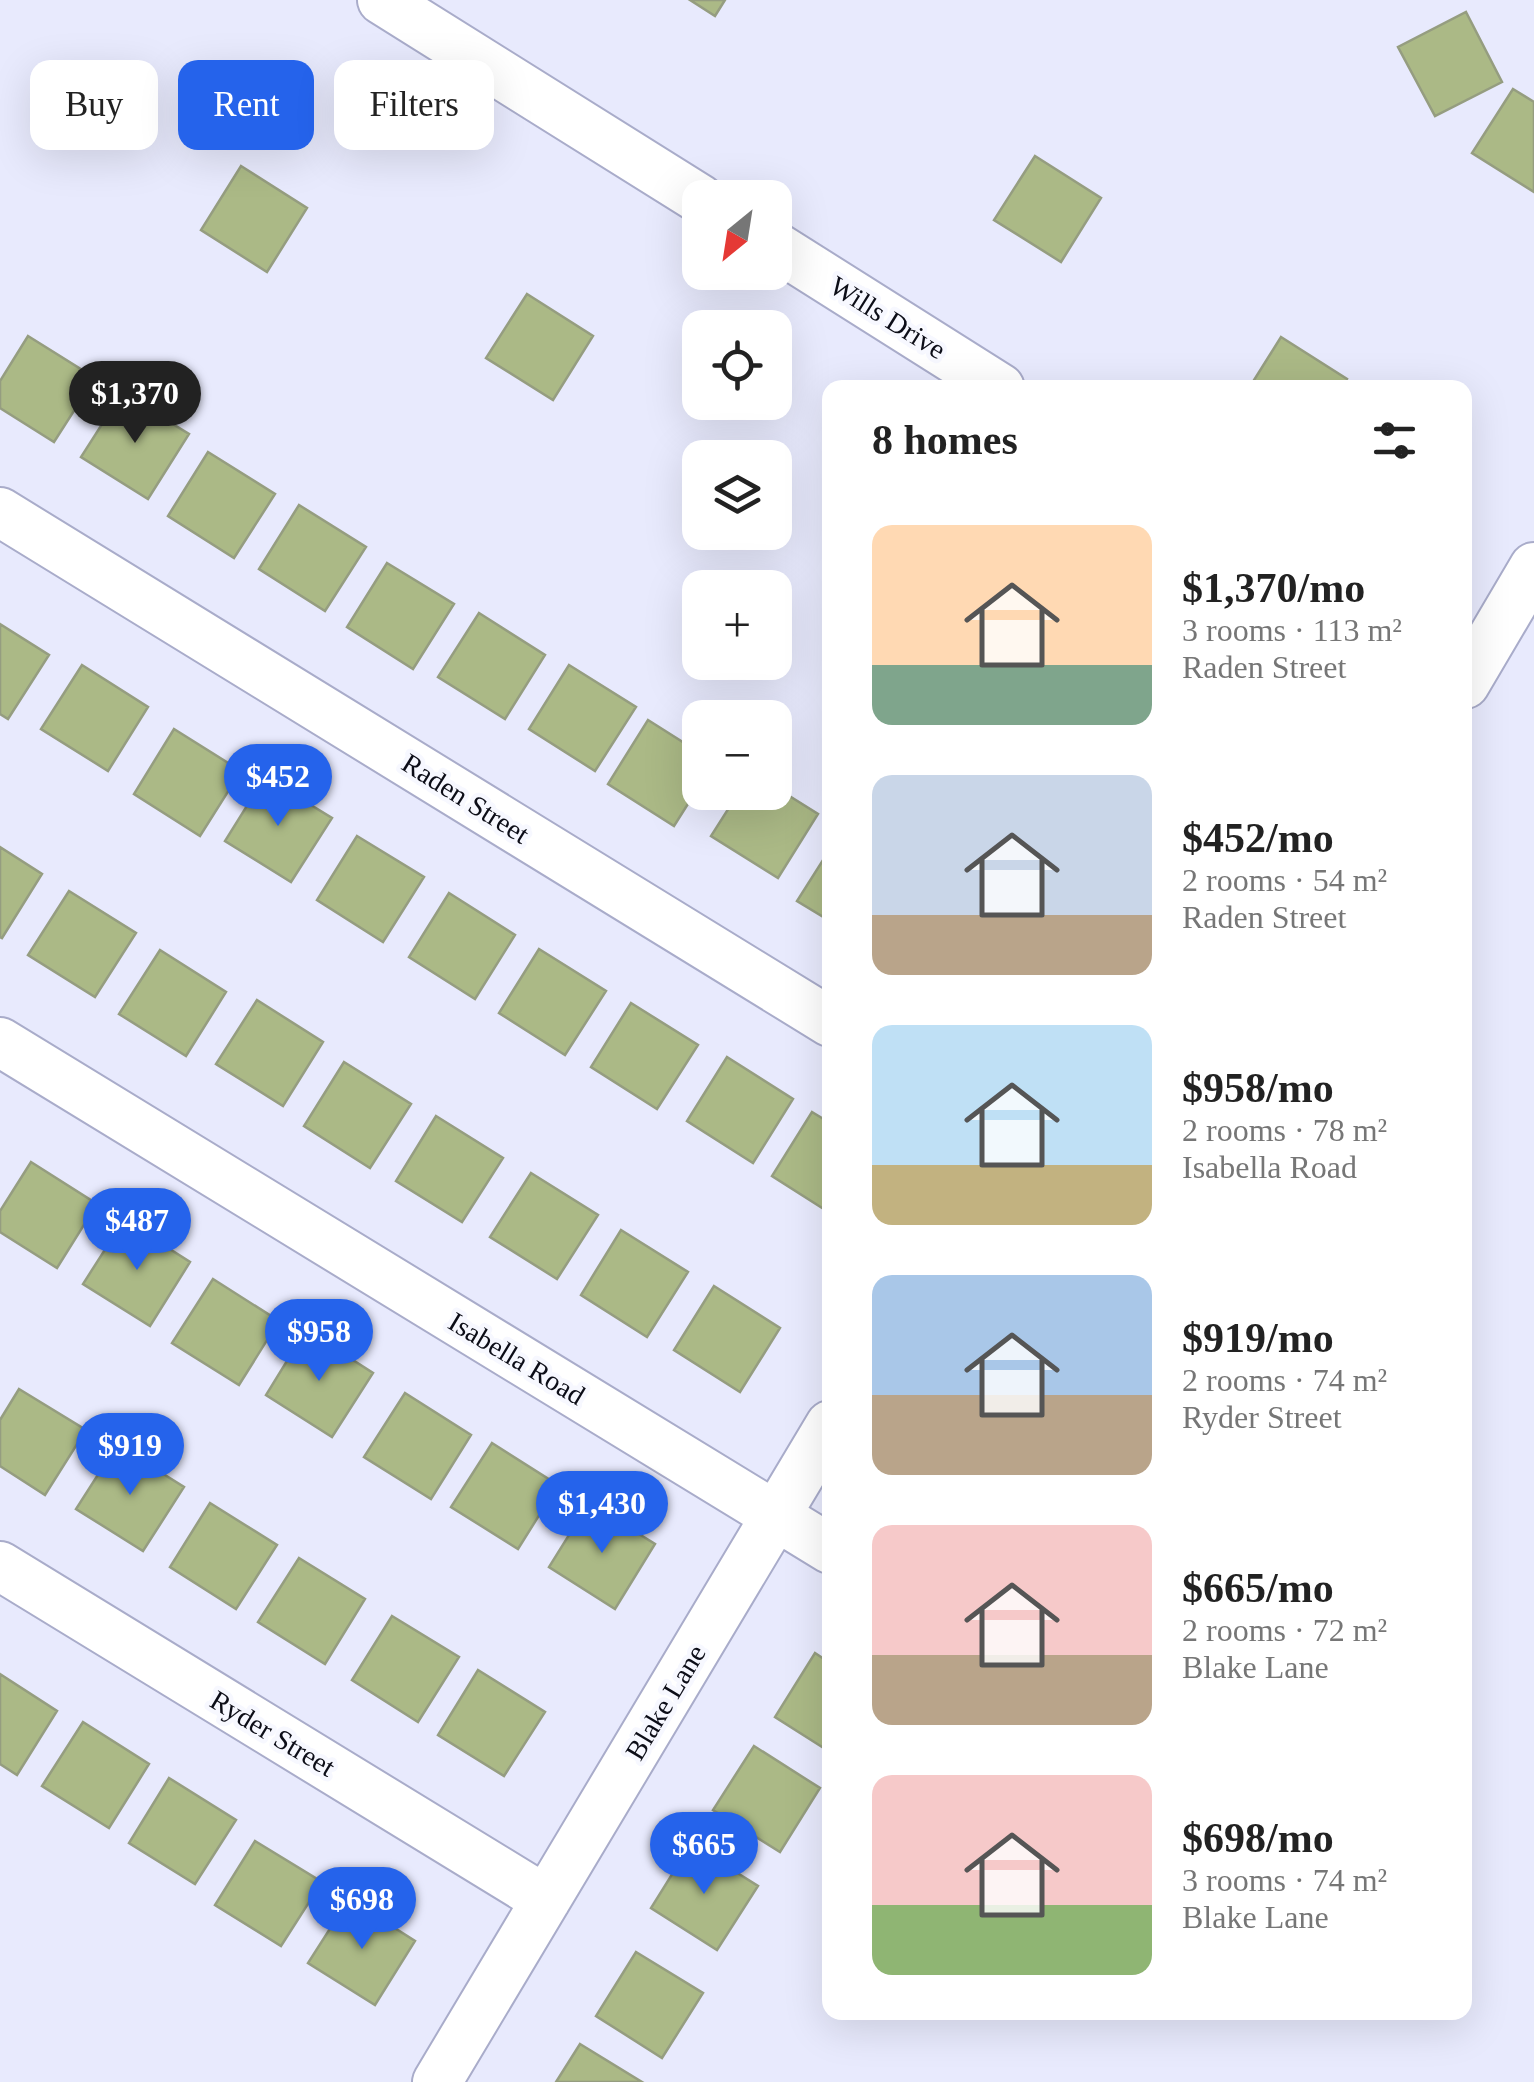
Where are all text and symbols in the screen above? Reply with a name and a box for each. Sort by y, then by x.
chip: Buy [30,60,158,150]
chip: Rent [178,60,314,150]
chip: Filters [334,60,494,150]
north arrow [682,180,792,290]
map controls [682,180,792,810]
street label: Wills Drive [824,270,951,365]
button: locate [682,310,792,420]
pin: $1,370 [54,361,216,446]
text: $1,370 [91,375,179,411]
icon: filters [1367,413,1422,468]
text: 8 homes [872,417,1018,463]
button: layers [682,440,792,550]
icon: home [952,565,1072,685]
text: $1,370/mo [1182,565,1365,611]
button: + [682,570,792,680]
text: 3 rooms · 113 m² [1182,612,1402,648]
text: Raden Street [1182,649,1346,685]
button: − [682,700,792,810]
pin: $452 [219,744,337,829]
street label: Raden Street [397,747,535,850]
text: $452 [246,758,310,794]
icon: home [952,815,1072,935]
text: $452/mo [1182,815,1334,861]
text: 2 rooms · 54 m² [1182,862,1387,898]
text: Raden Street [1182,899,1346,935]
icon: home [952,1065,1072,1185]
text: $958/mo [1182,1065,1334,1111]
text: 2 rooms · 78 m² [1182,1112,1387,1148]
text: Isabella Road [1182,1149,1357,1185]
pin: $487 [78,1188,196,1273]
text: $487 [105,1202,169,1238]
pin: $958 [260,1299,378,1384]
street label: Isabella Road [443,1306,590,1411]
text: $958 [287,1313,351,1349]
icon: home [952,1315,1072,1435]
text: $919/mo [1182,1315,1334,1361]
text: 2 rooms · 74 m² [1182,1362,1387,1398]
text: Ryder Street [1182,1399,1342,1435]
pin: $919 [71,1413,189,1498]
text: $919 [98,1427,162,1463]
pin: $1,430 [521,1471,683,1556]
text: $1,430 [558,1485,646,1521]
icon: home [952,1565,1072,1685]
text: $665/mo [1182,1565,1334,1611]
text: 2 rooms · 72 m² [1182,1612,1387,1648]
street label: Blake Lane [619,1639,712,1765]
text: Blake Lane [1182,1649,1329,1685]
street label: Ryder Street [205,1684,341,1783]
pin: $665 [645,1812,763,1897]
icon: home [952,1815,1072,1935]
text: $698/mo [1182,1815,1334,1861]
text: $665 [672,1826,736,1862]
text: 3 rooms · 74 m² [1182,1862,1387,1898]
pin: $698 [303,1867,421,1952]
text: $698 [330,1881,394,1917]
text: Blake Lane [1182,1899,1329,1935]

